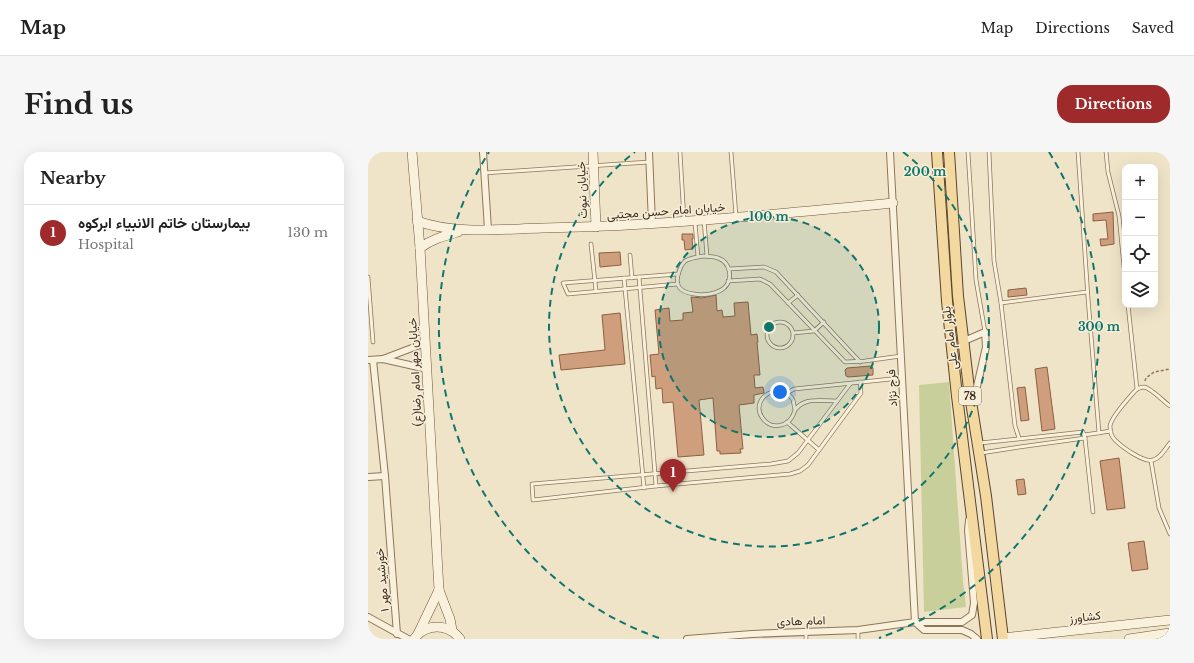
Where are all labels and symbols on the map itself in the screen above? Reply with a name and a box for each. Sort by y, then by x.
street label: خیابان نبوت [573,161,591,219]
text: 200 m [904,164,947,179]
street label: خیابان امام حسن مجتبی [606,199,726,223]
text: 100 m [749,209,790,224]
street label: بلوار امام علی [938,305,962,371]
street label: خیابان مهر امام رضا(ع) [404,317,427,427]
text: 300 m [1078,319,1121,334]
centre of rings [762,320,776,334]
street label: فرج نژاد [883,369,902,407]
your location [770,382,790,402]
road number: 78 [959,387,981,405]
pin: 1 [660,459,686,492]
street label: خورشید مهر ۱ [371,547,393,613]
street label: کشاورز [1067,607,1102,627]
street label: امام هادی [776,612,826,630]

